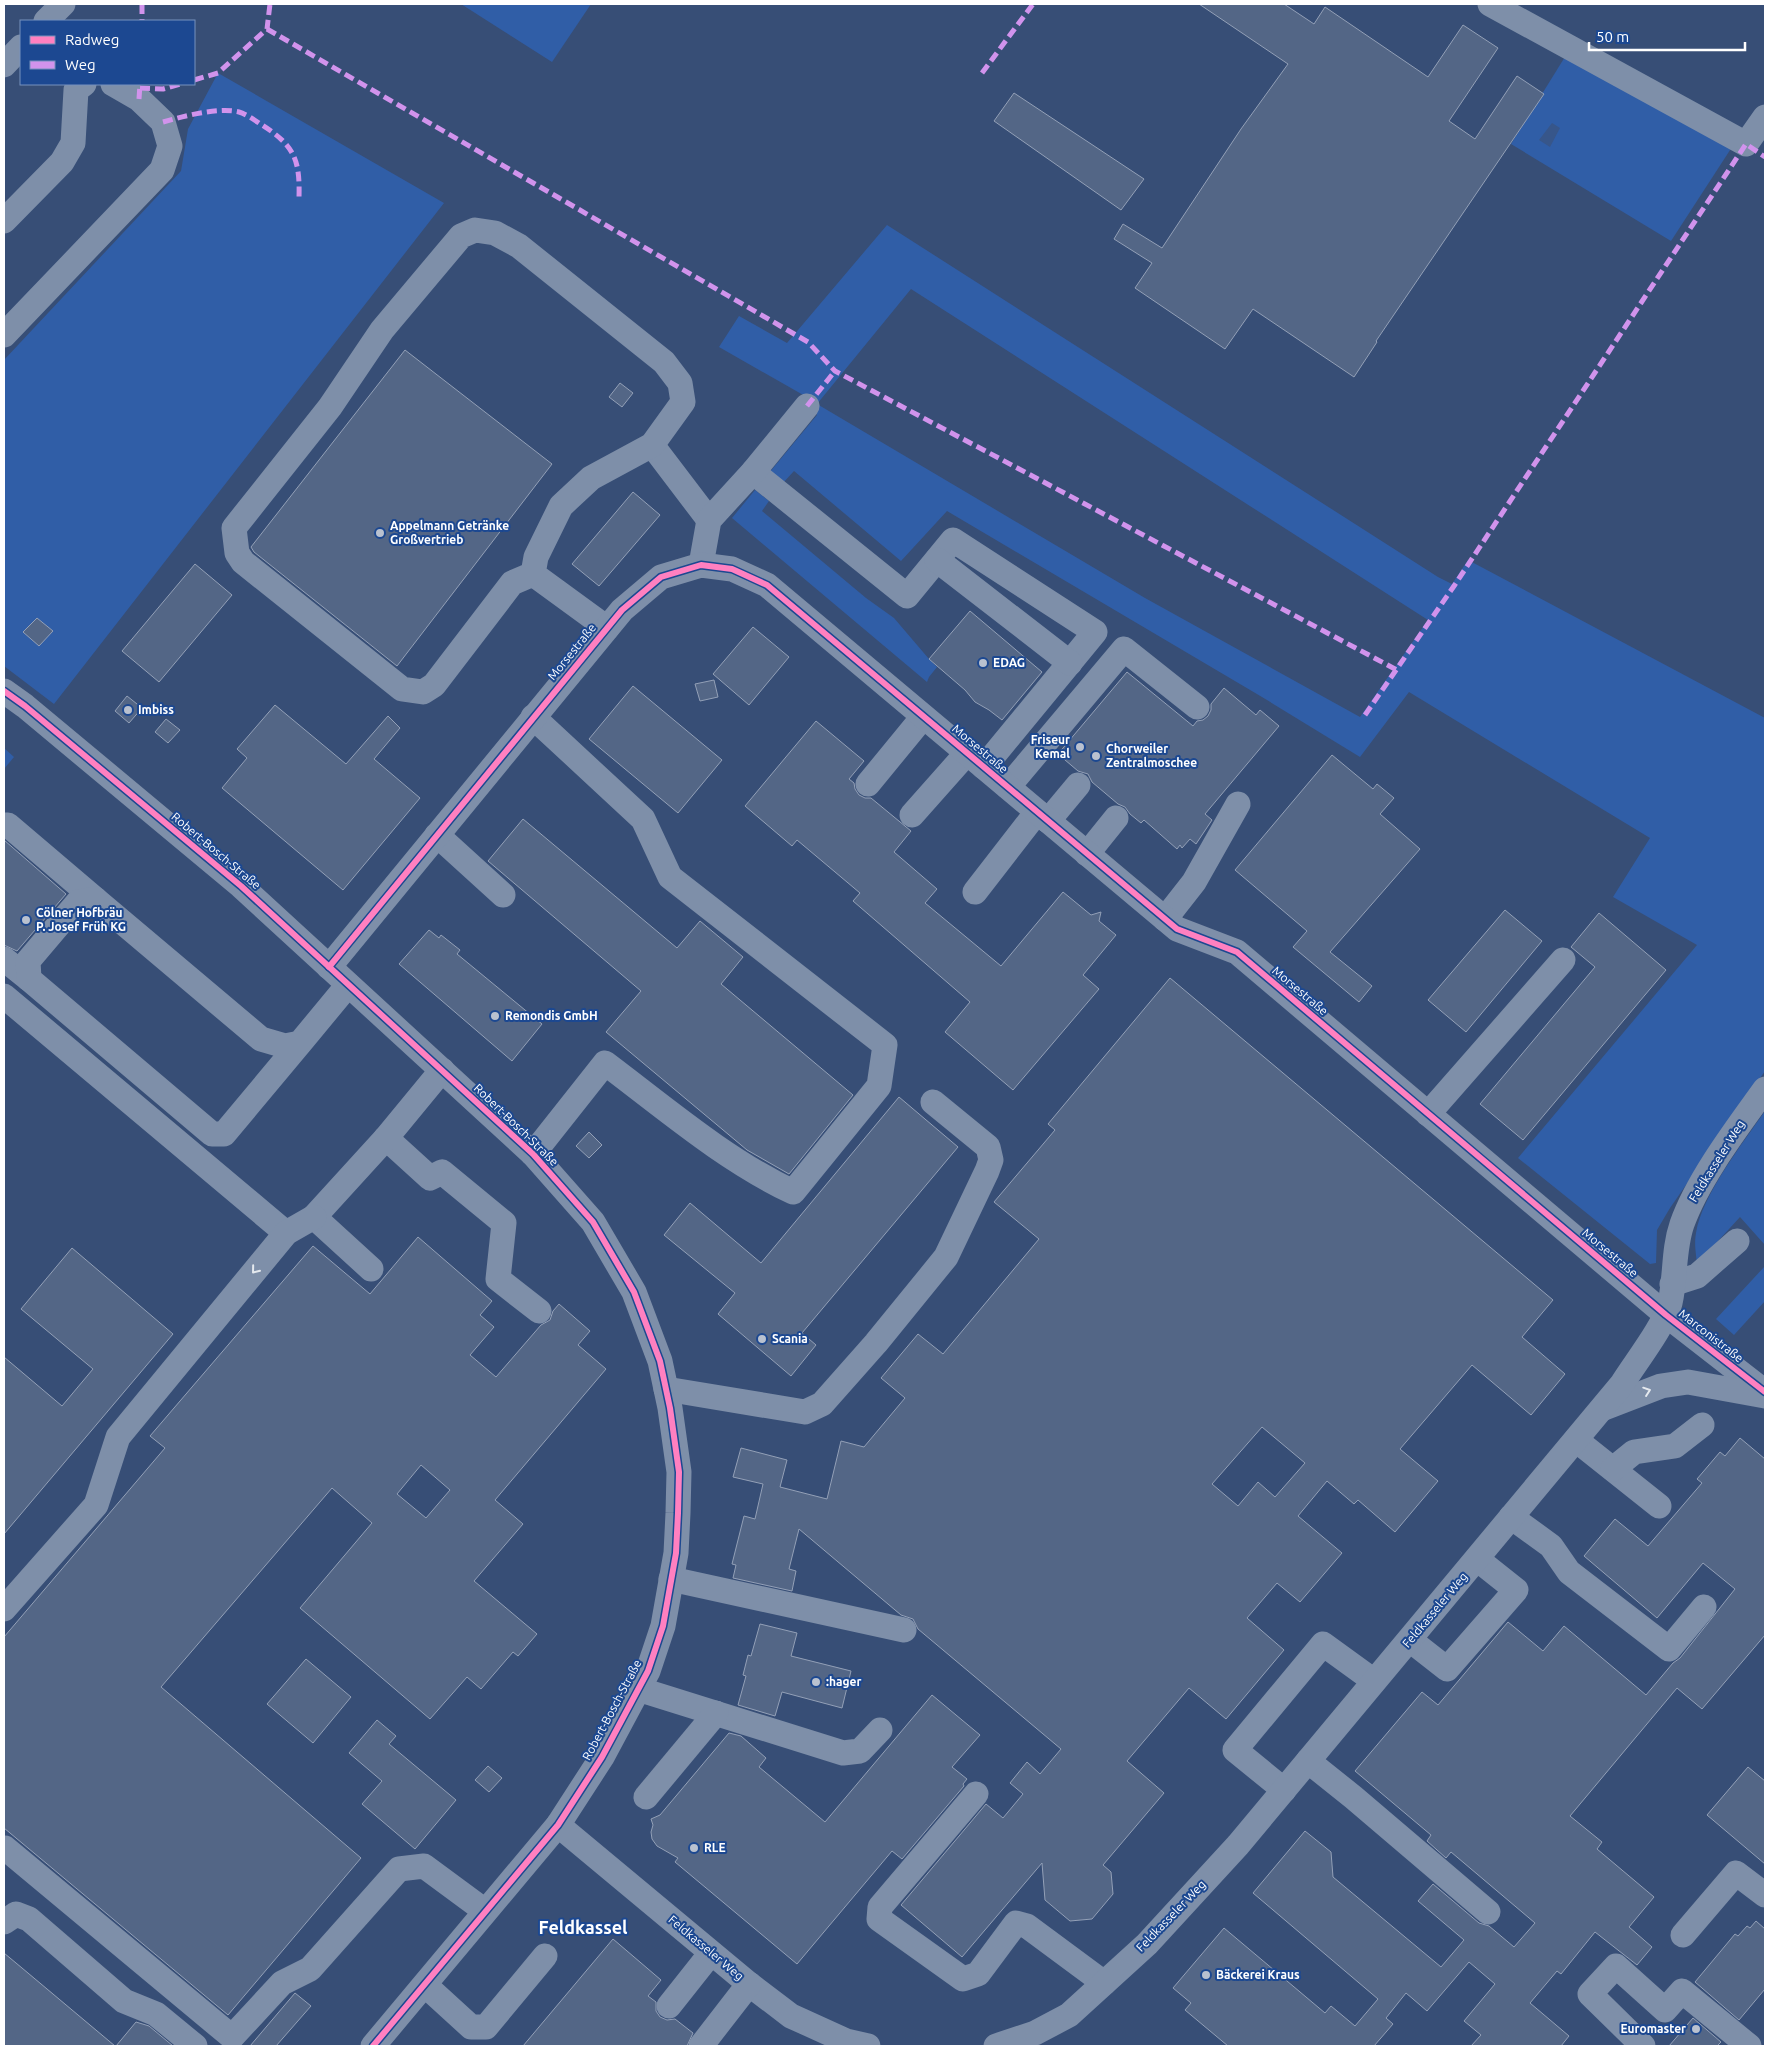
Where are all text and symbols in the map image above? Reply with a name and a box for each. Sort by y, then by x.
legend [20,20,195,85]
scale bar [1589,20,1745,52]
text: 50 m [1596,28,1629,45]
text: Radweg [65,31,119,48]
text: Weg [65,56,96,73]
place label: Appelmann Getränke Großvertrieb [390,519,509,546]
marker: Appelmann Getränke Großvertrieb [374,527,386,539]
street label: Morsestraße [545,621,598,682]
place label: EDAG [993,656,1025,669]
marker: EDAG [977,657,989,669]
place label: Imbiss [138,703,174,716]
marker: Imbiss [122,704,134,716]
street label: Morsestraße [950,722,1011,776]
place label: Friseur Kemal [1031,733,1070,760]
marker: Friseur Kemal [1074,741,1086,753]
place label: Chorweiler Zentralmoschee [1106,742,1197,769]
marker: Chorweiler Zentralmoschee [1090,750,1102,762]
street label: Robert-Bosch-Straße [169,810,263,892]
place label: Cölner Hofbräu P. Josef Früh KG [36,906,126,933]
marker: Cölner Hofbräu P. Josef Früh KG [20,914,32,926]
street label: Morsestraße [1270,964,1331,1018]
place label: Remondis GmbH [505,1009,598,1022]
marker: Remondis GmbH [489,1010,501,1022]
street label: Robert-Bosch-Straße [472,1081,561,1168]
street label: Feldkasseler Weg [1686,1117,1747,1204]
street label: Morsestraße [1580,1226,1641,1280]
one-way arrow [251,1265,260,1274]
street label: Marconistraße [1677,1306,1746,1365]
place label: Scania [772,1332,808,1345]
marker: Scania [756,1333,768,1345]
one-way arrow [1642,1387,1651,1397]
street label: Feldkasseler Weg [1399,1570,1470,1650]
street label: Robert-Bosch-Straße [580,1657,644,1762]
place label: :hager [826,1675,861,1688]
marker: :hager [810,1676,822,1688]
place label: RLE [704,1841,726,1854]
marker: RLE [688,1842,700,1854]
street label: Feldkasseler Weg [1133,1877,1208,1954]
street label: Feldkasseler Weg [666,1912,746,1983]
district label: Feldkassel [538,1917,628,1937]
place label: Bäckerei Kraus [1216,1968,1300,1981]
marker: Bäckerei Kraus [1200,1969,1212,1981]
place label: Euromaster [1620,2022,1686,2035]
marker: Euromaster [1690,2023,1702,2035]

